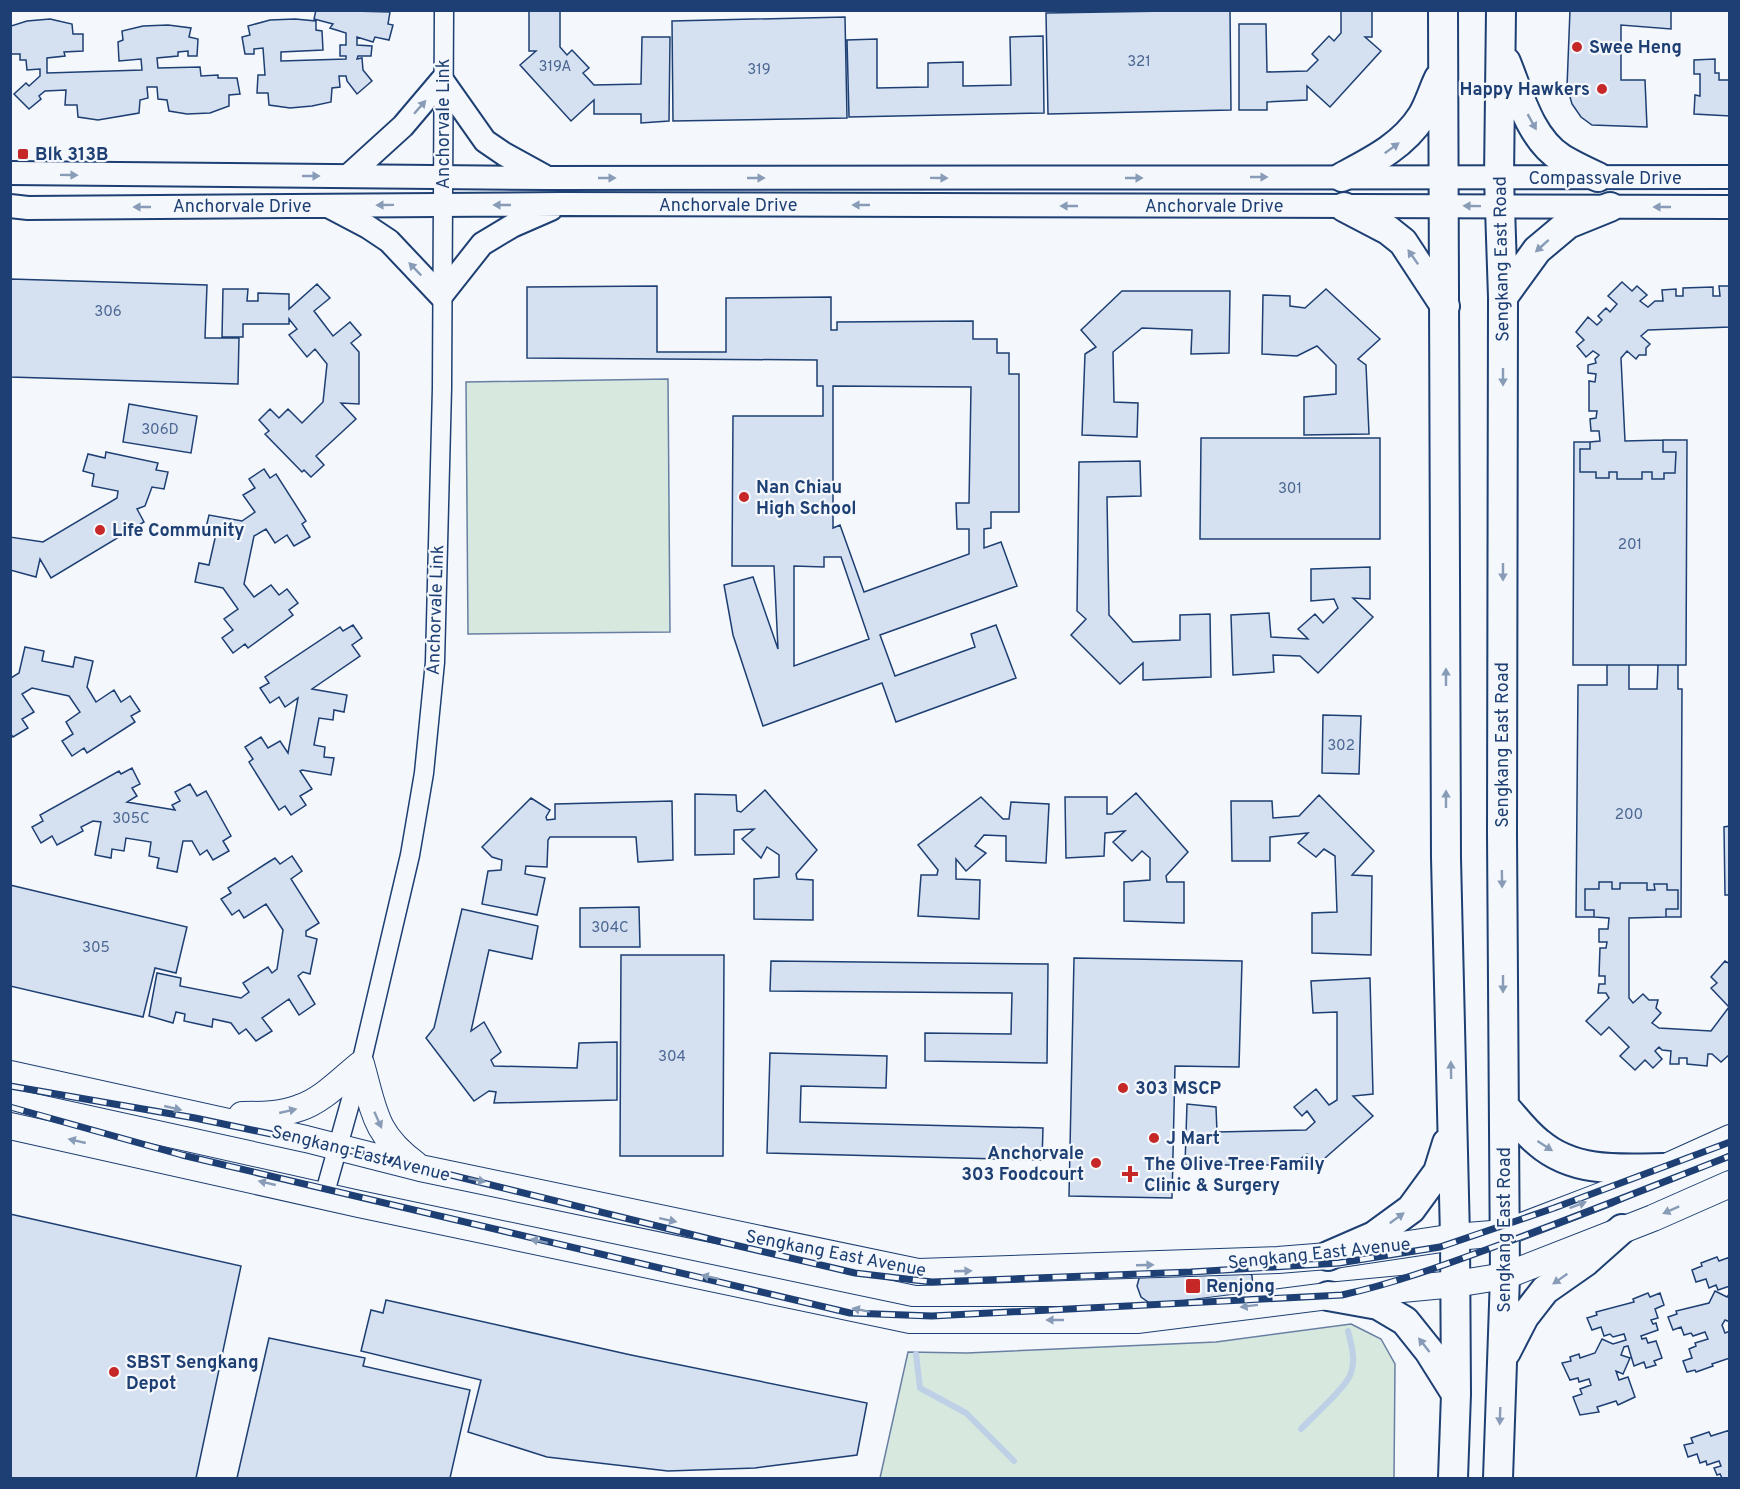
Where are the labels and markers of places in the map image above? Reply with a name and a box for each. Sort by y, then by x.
place label: Swee Heng [1589,37,1682,60]
marker: Swee Heng [1570,40,1584,54]
place label: Happy Hawkers [1459,79,1590,102]
marker: Happy Hawkers [1595,82,1609,96]
place label: Blk 313B [35,144,108,167]
marker: Blk 313B [16,147,30,161]
place label: Nan Chiau High School [756,477,857,521]
marker: Nan Chiau High School [737,490,751,504]
place label: Life Community [112,520,244,543]
marker: Life Community [93,523,107,537]
place label: 303 MSCP [1135,1078,1222,1101]
marker: 303 MSCP [1116,1081,1130,1095]
place label: J Mart [1166,1128,1220,1151]
marker: J Mart [1147,1131,1161,1145]
place label: Anchorvale 303 Foodcourt [961,1143,1084,1187]
place label: The Olive Tree Family Clinic & Surgery [1144,1154,1325,1198]
marker: Anchorvale 303 Foodcourt [1089,1156,1103,1170]
marker: The Olive Tree Family Clinic & Surgery [1121,1165,1139,1183]
place label: Renjong [1206,1276,1275,1299]
marker: Renjong [1184,1277,1202,1295]
place label: SBST Sengkang Depot [126,1352,259,1396]
marker: SBST Sengkang Depot [107,1365,121,1379]

